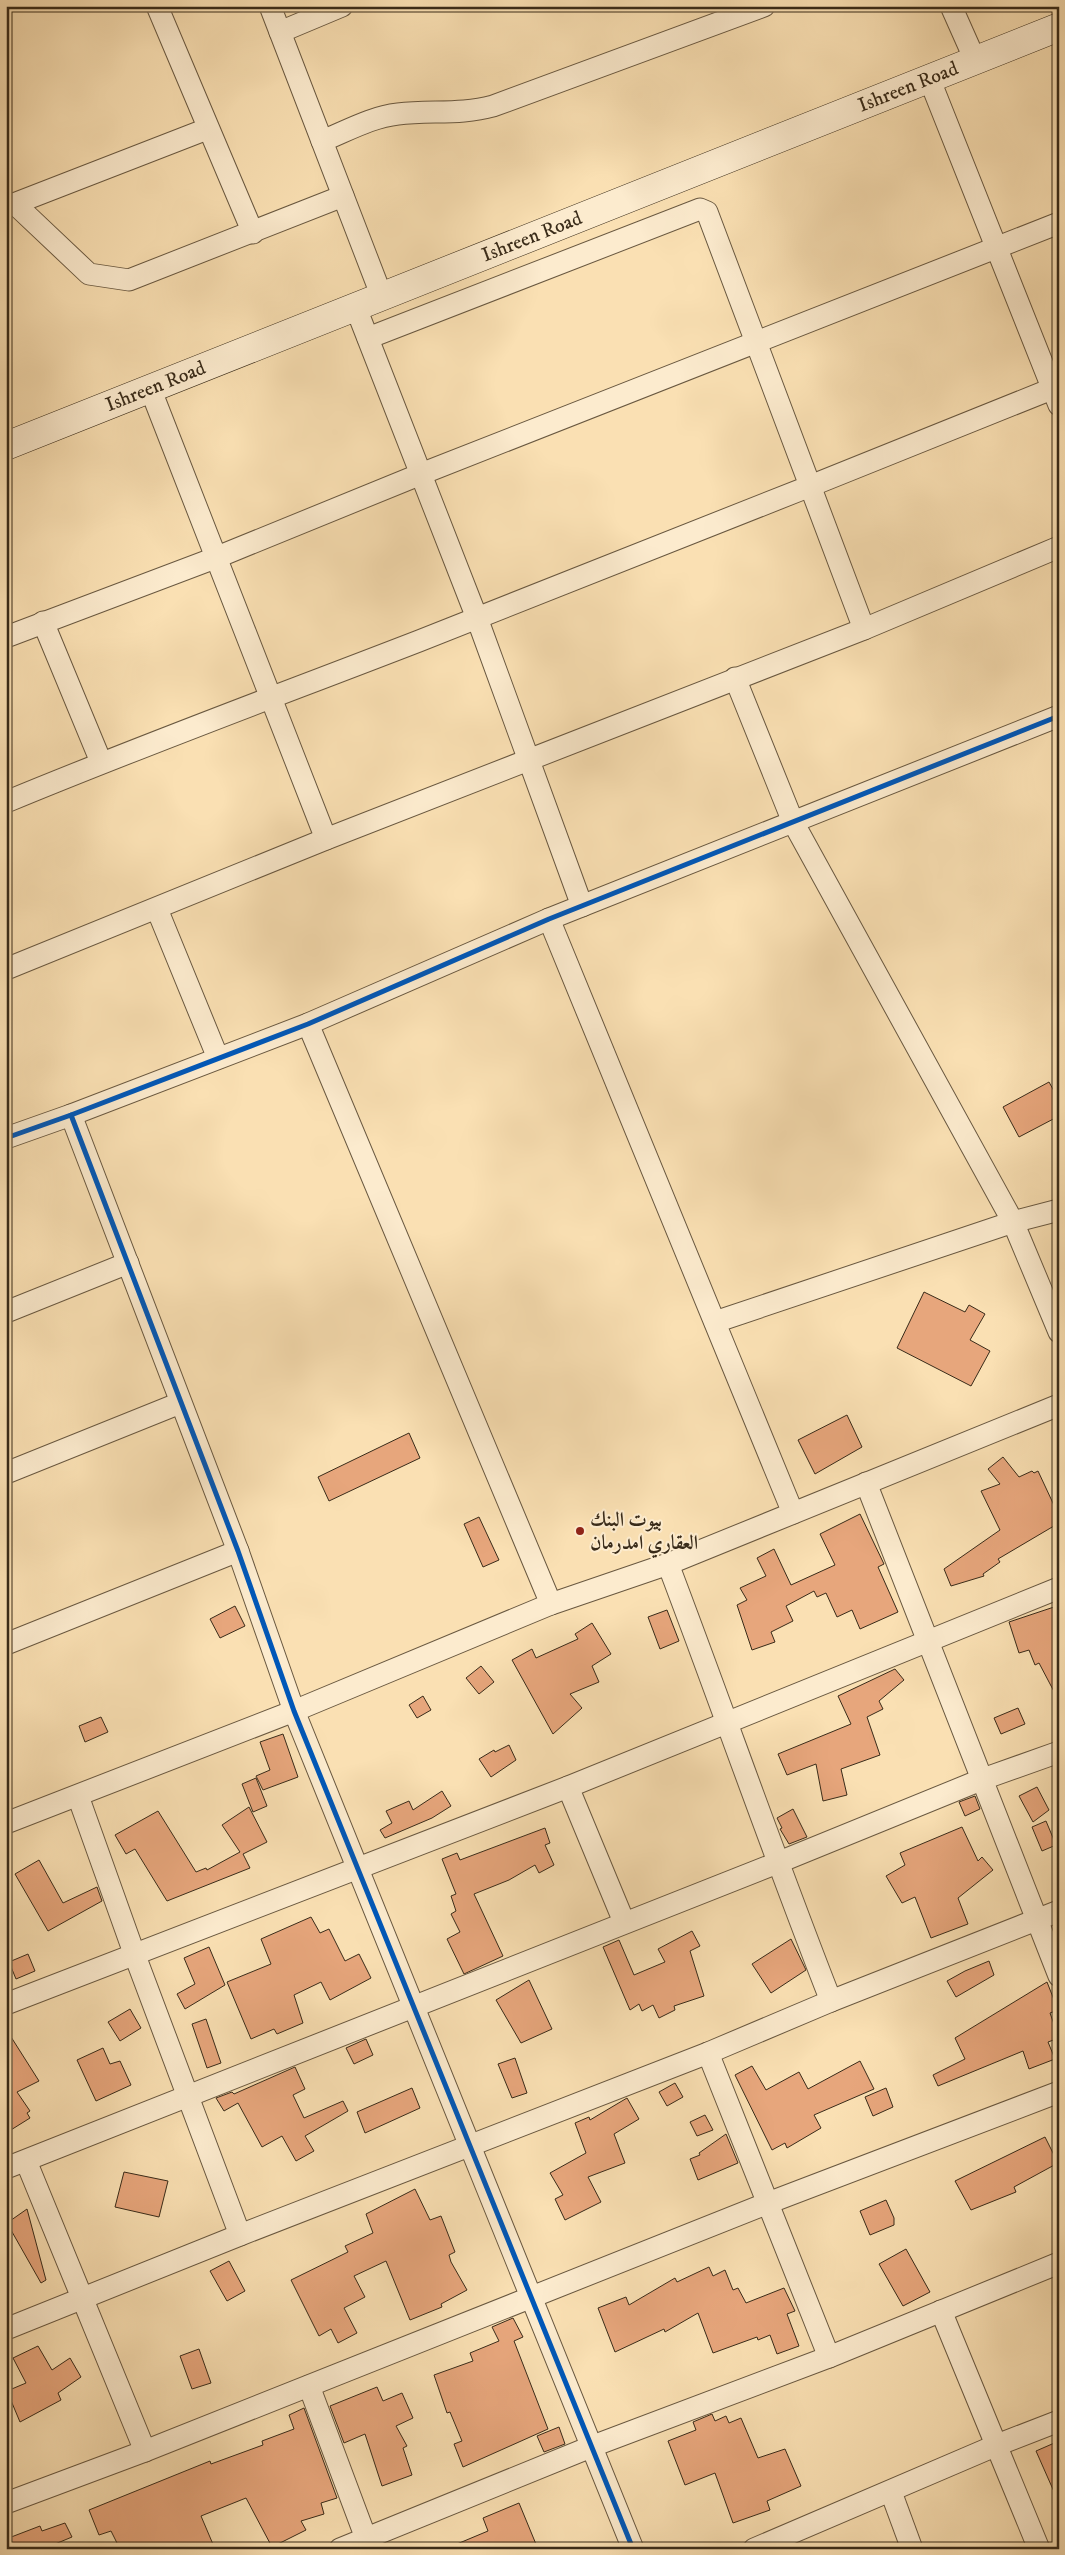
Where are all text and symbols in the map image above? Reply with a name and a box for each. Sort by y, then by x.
street label: Ishreen Road [855,56,962,118]
street label: Ishreen Road [478,206,586,268]
street label: Ishreen Road [102,355,209,418]
place label: بيوت البنك العقاري امدرمان [590,1508,698,1559]
marker: بيوت البنك العقاري امدرمان [574,1525,586,1537]

